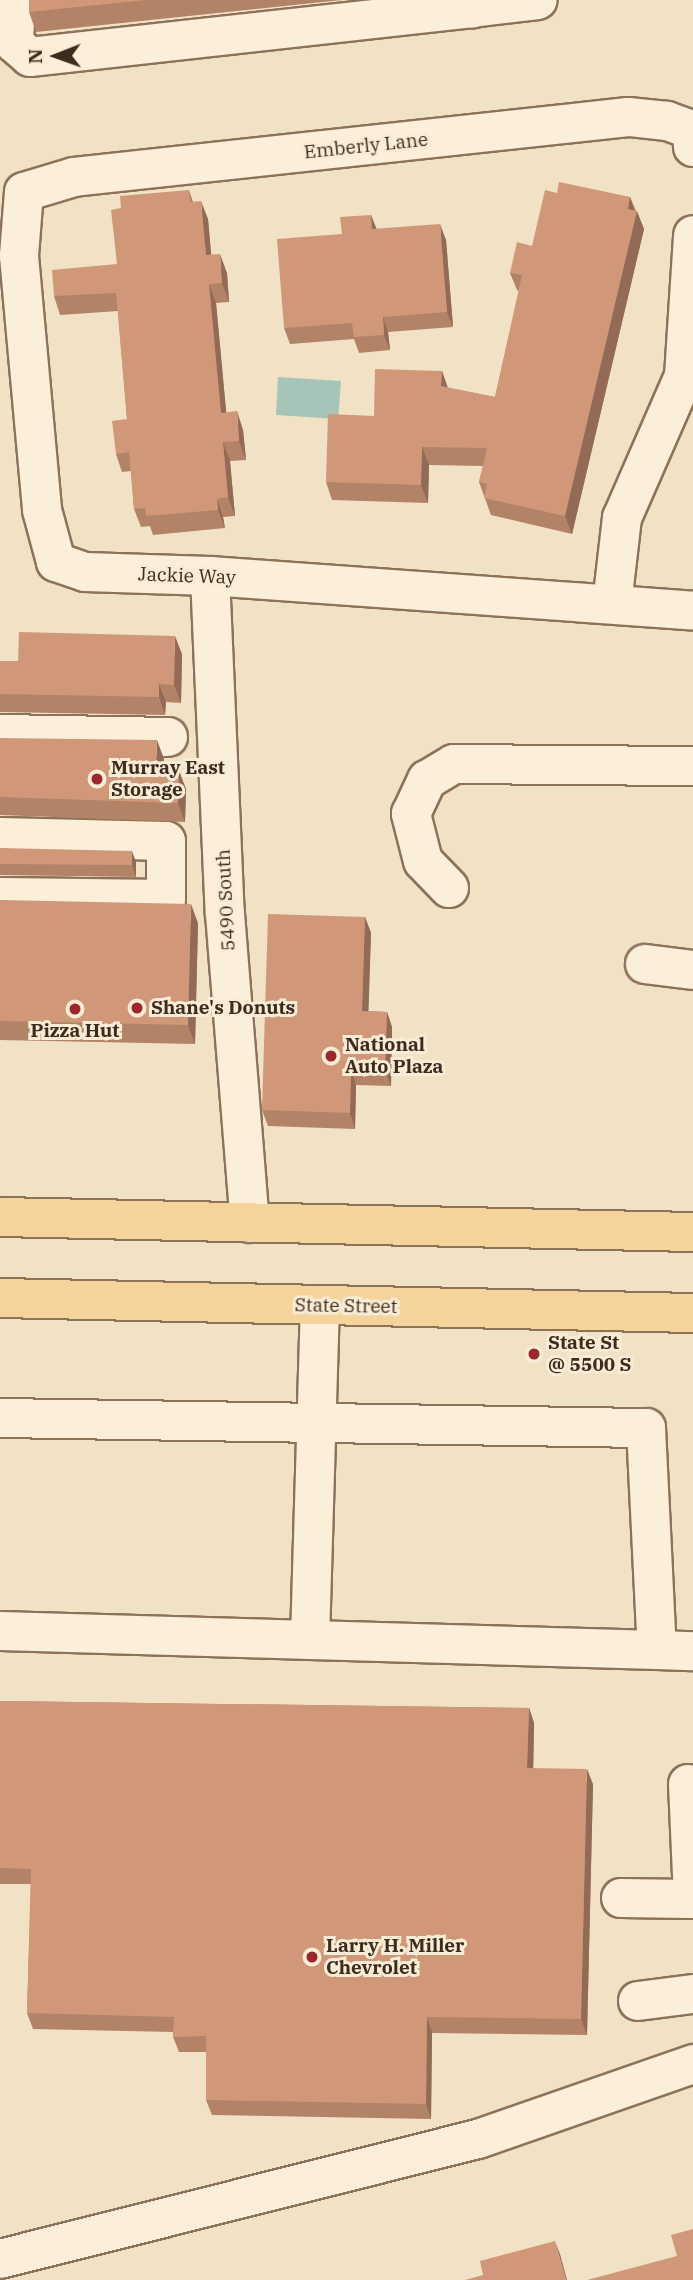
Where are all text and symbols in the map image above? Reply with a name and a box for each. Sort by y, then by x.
north arrow [21,21,91,91]
text: N [23,49,47,64]
street label: Emberly Lane [303,128,429,164]
street label: Jackie Way [138,563,236,589]
place label: Murray East Storage [111,757,225,801]
marker: Murray East Storage [89,771,105,787]
street label: 5490 South [212,848,240,952]
place label: Shane's Donuts [151,997,295,1019]
marker: Shane's Donuts [129,1000,145,1016]
marker: Pizza Hut [67,1001,83,1017]
place label: Pizza Hut [31,1020,119,1042]
place label: National Auto Plaza [345,1034,443,1078]
marker: National Auto Plaza [323,1048,339,1064]
street label: State Street [294,1294,398,1318]
place label: State St @ 5500 S [548,1332,632,1376]
marker: State St @ 5500 S [526,1346,542,1362]
place label: Larry H. Miller Chevrolet [326,1935,464,1979]
marker: Larry H. Miller Chevrolet [304,1949,320,1965]

